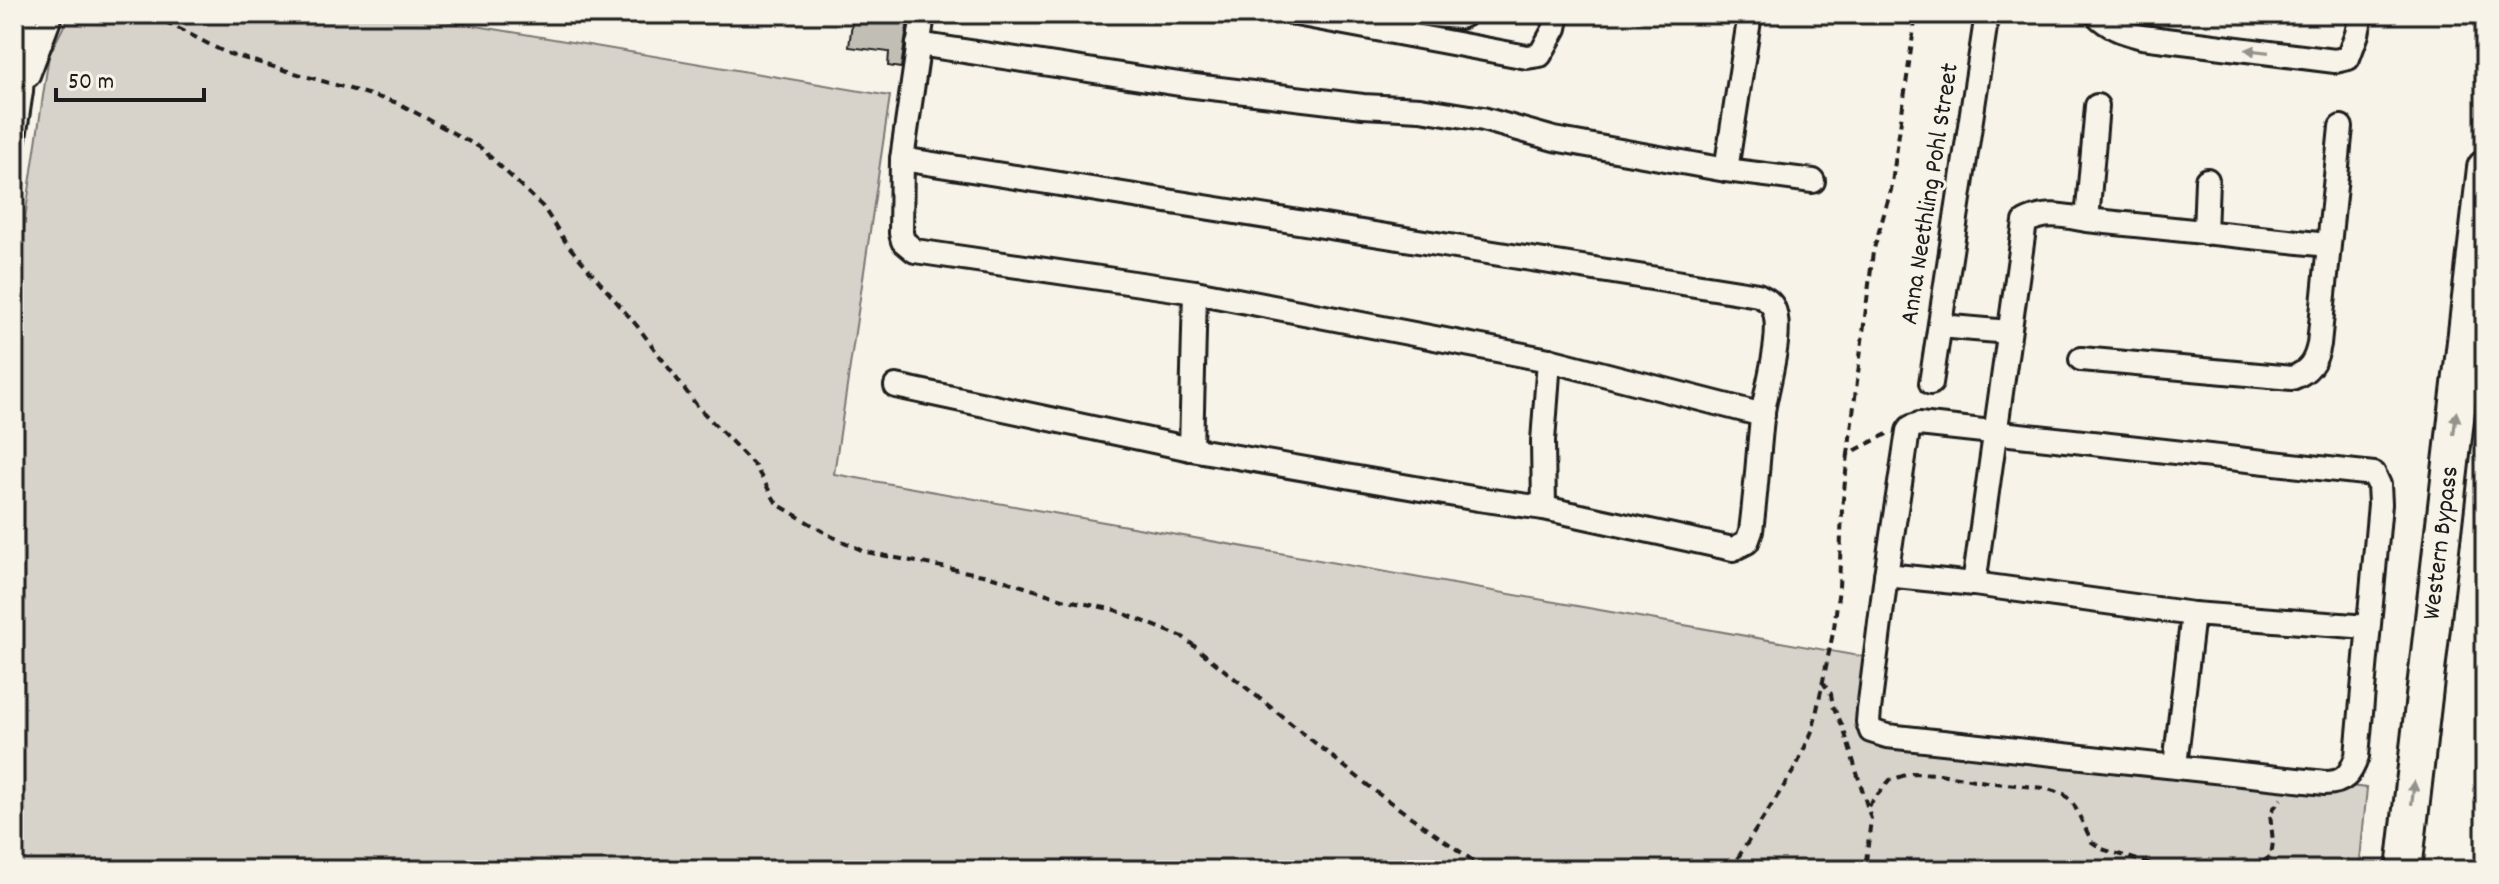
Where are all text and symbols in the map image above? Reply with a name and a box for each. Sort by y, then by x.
one-way arrow [2244,45,2269,58]
scale bar [56,52,204,102]
street label: Anna Neethling Pohl Street [1892,60,1970,328]
text: 50 m [68,66,114,100]
one-way arrow [2449,410,2462,435]
street label: Western Bypass [2414,464,2470,622]
one-way arrow [2406,780,2419,805]

